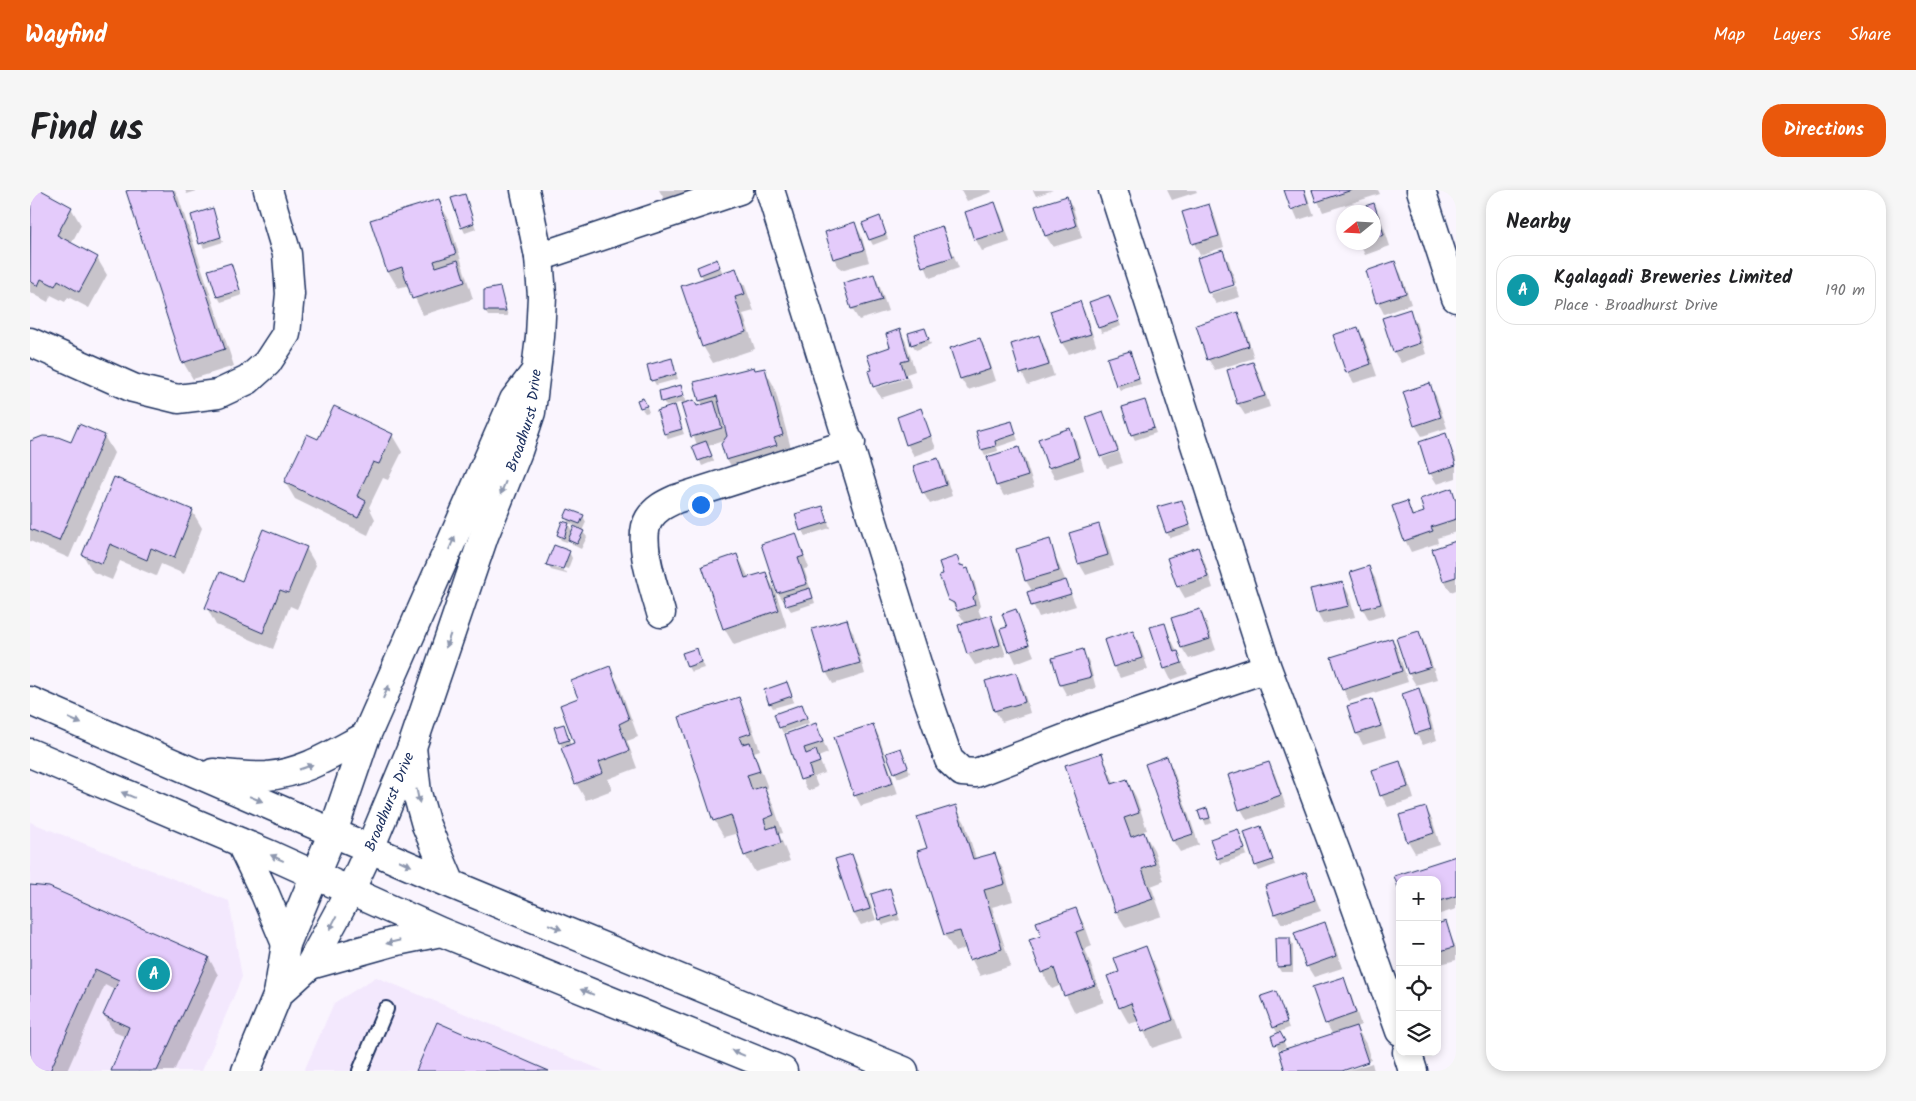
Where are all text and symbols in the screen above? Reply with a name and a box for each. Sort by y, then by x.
text: Wayfind [25,16,107,55]
text: Map [1714,21,1745,50]
text: Layers [1773,21,1821,50]
text: Share [1849,21,1891,50]
text: Find us [30,102,143,158]
button: Directions [1762,104,1886,157]
north arrow [1336,205,1381,250]
text: Nearby [1506,206,1571,239]
text: Kgalagadi Breweries Limited [1554,263,1792,293]
text: A [1518,278,1528,303]
text: 190 m [1825,278,1865,303]
text: Place · Broadhurst Drive [1554,293,1718,318]
street label: Broadhurst Drive [500,368,549,476]
one-way arrow [499,481,507,495]
your location [688,492,714,518]
one-way arrow [449,536,457,550]
one-way arrow [444,633,452,648]
one-way arrow [382,685,390,699]
one-way arrow [68,718,82,726]
street label: Broadhurst Drive [359,748,422,855]
one-way arrow [299,763,314,771]
one-way arrow [414,788,422,803]
one-way arrow [121,790,135,798]
one-way arrow [249,795,264,803]
one-way arrow [270,854,284,862]
one-way arrow [398,860,412,868]
map controls [1396,876,1441,1056]
button: + [1396,876,1441,921]
one-way arrow [329,916,337,931]
button: − [1396,921,1441,966]
one-way arrow [548,923,563,931]
one-way arrow [385,938,401,946]
pin: A [138,955,170,993]
button: locate [1396,966,1441,1011]
one-way arrow [580,987,594,995]
button: layers [1396,1011,1441,1056]
one-way arrow [731,1048,745,1056]

